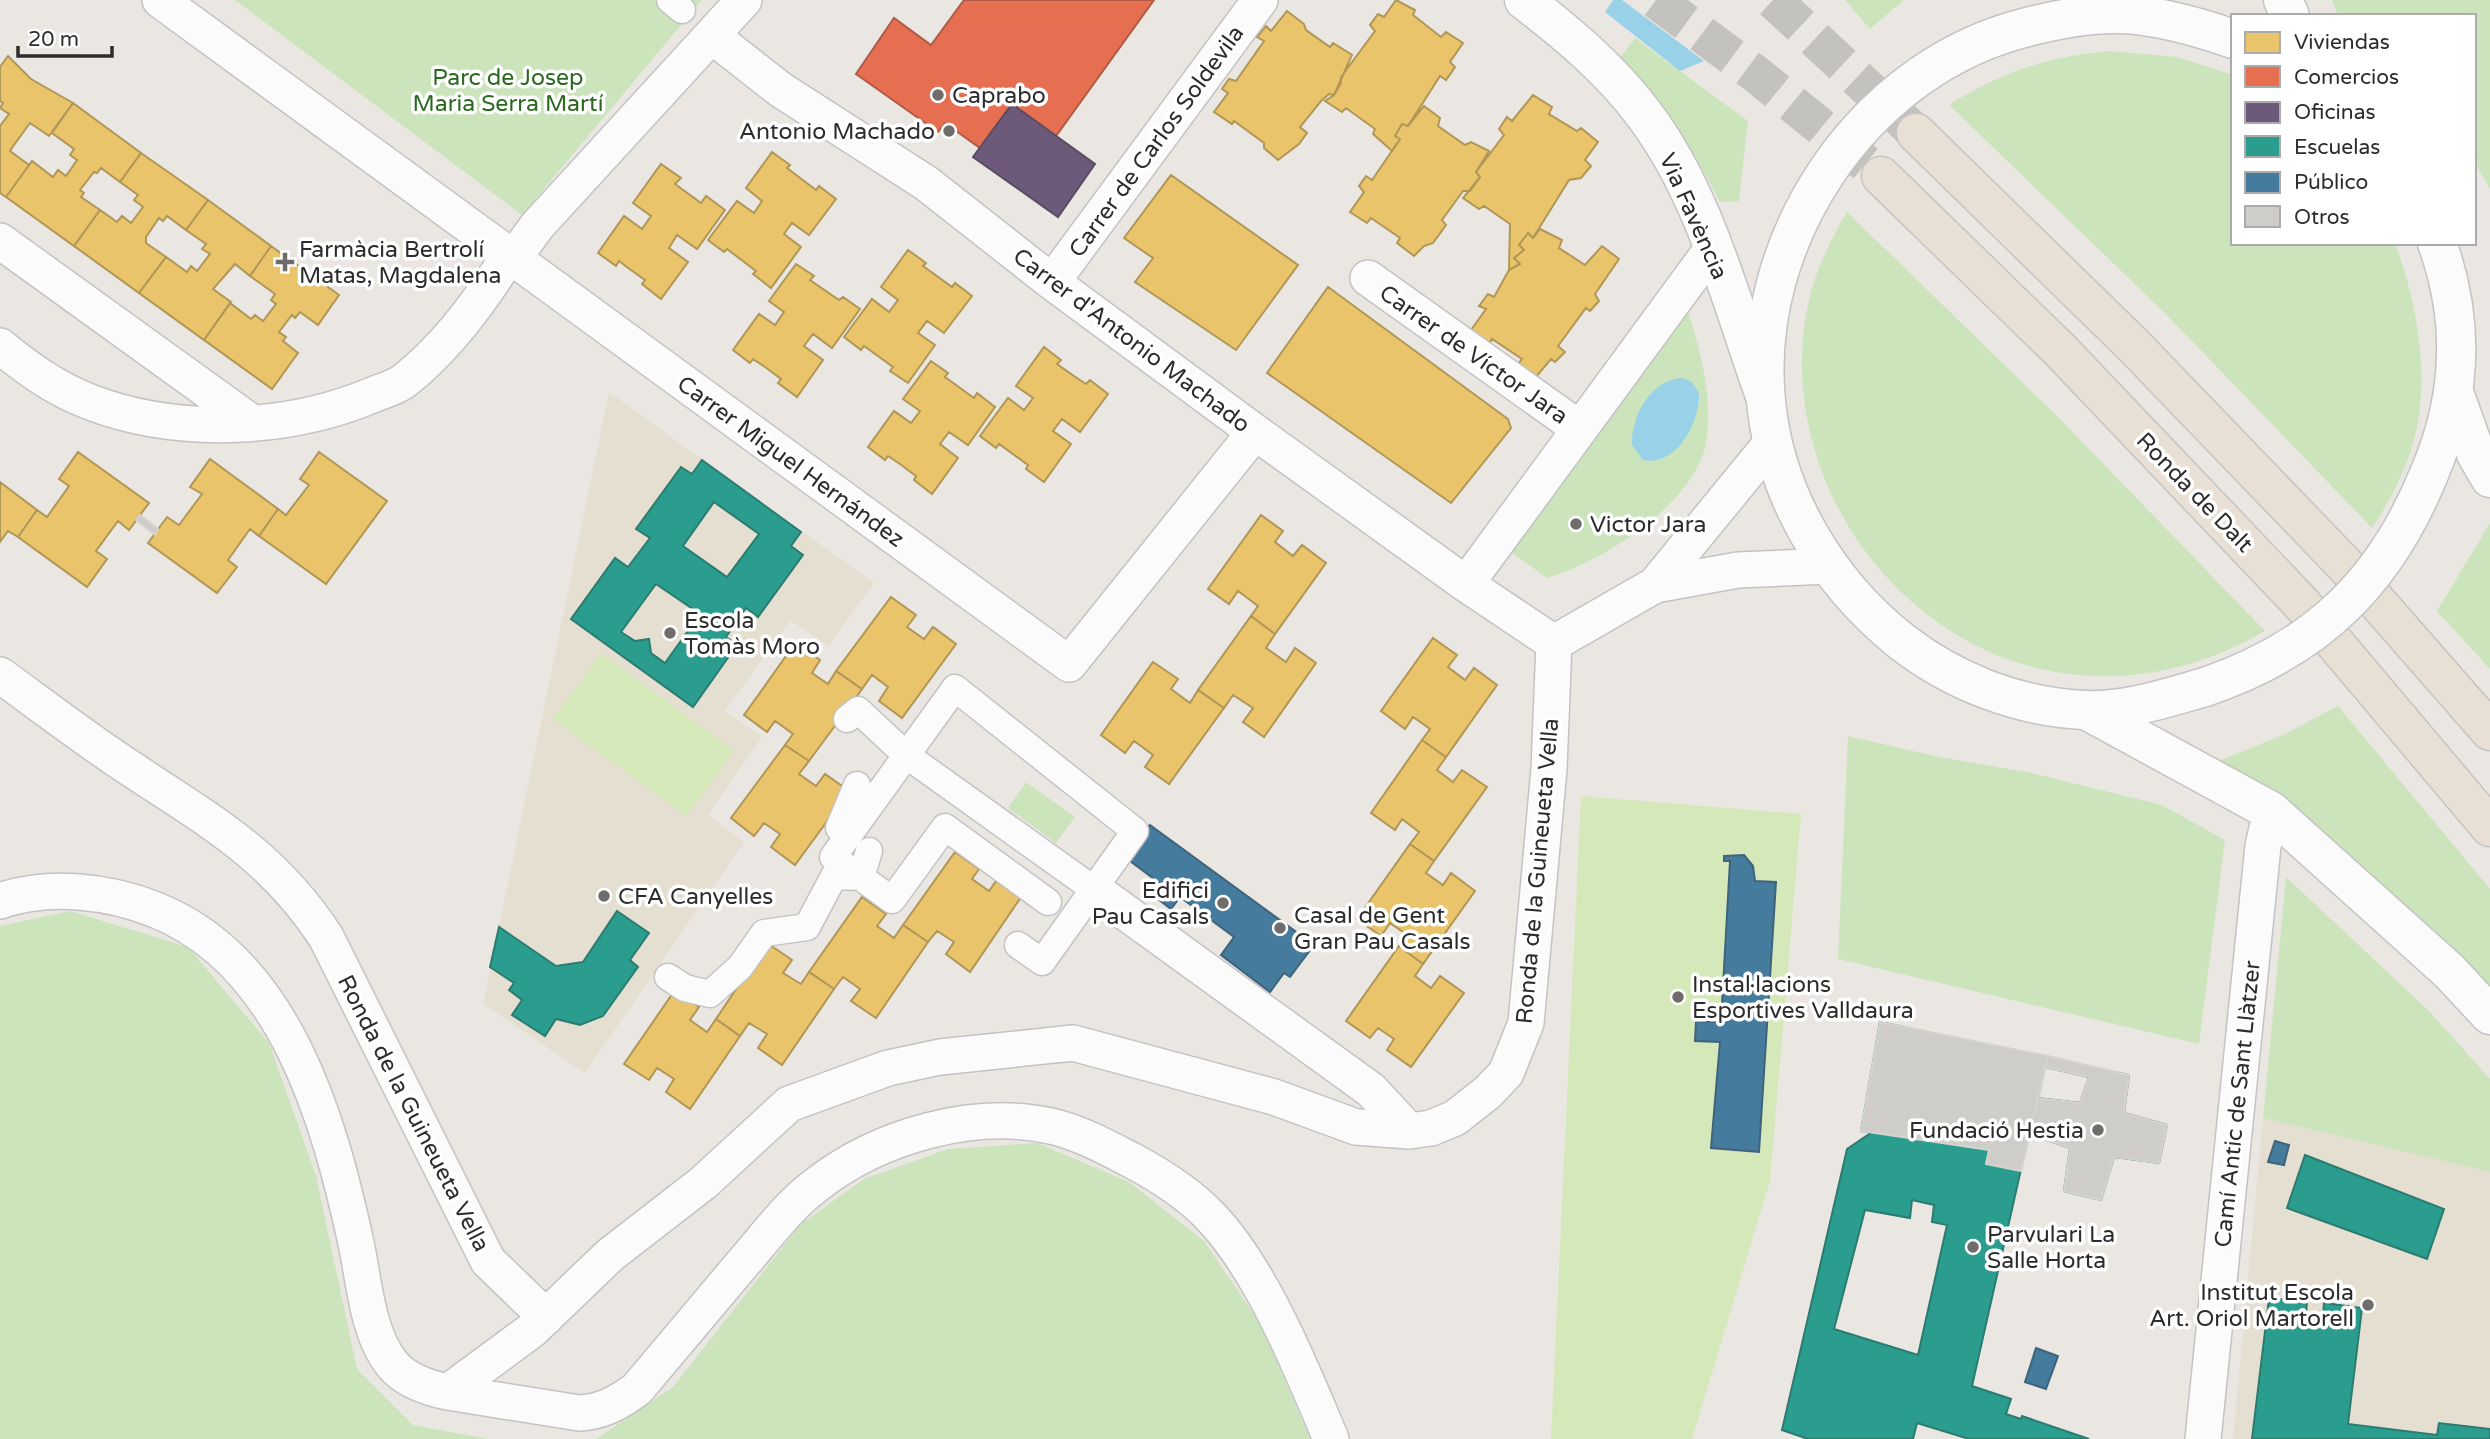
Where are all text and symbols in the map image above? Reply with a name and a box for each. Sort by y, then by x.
scale bar [18,14,112,58]
legend [2231,14,2476,245]
street label: Carrer de Carlos Soldevila [1063,20,1250,263]
text: 20 m [28,27,79,52]
text: Viviendas [2294,30,2390,55]
park label: Parc de Josep Maria Serra Martí [413,64,604,118]
text: Comercios [2294,65,2399,90]
place label: Caprabo [952,82,1046,110]
marker: Caprabo [930,87,946,103]
text: Oficinas [2294,100,2376,125]
place label: Antonio Machado [739,118,935,146]
marker: Antonio Machado [941,123,957,139]
text: Escuelas [2294,135,2380,160]
street label: Via Favència [1653,149,1733,284]
text: Público [2294,170,2368,195]
text: Otros [2294,205,2350,230]
place label: Farmàcia Bertrolí Matas, Magdalena [299,236,501,290]
street label: Carrer d'Antonio Machado [1007,243,1255,439]
marker: Farmàcia Bertrolí Matas, Magdalena [277,254,293,270]
street label: Carrer de Víctor Jara [1374,279,1573,431]
street label: Carrer Miguel Hernández [671,370,909,554]
street label: Ronda de Dalt [2130,427,2259,559]
place label: Victor Jara [1590,511,1707,539]
marker: Victor Jara [1568,516,1584,532]
place label: Escola Tomàs Moro [684,607,820,661]
marker: Escola Tomàs Moro [662,625,678,641]
street label: Ronda de la Guineueta Vella [1511,717,1565,1025]
place label: Edifici Pau Casals [1092,877,1209,931]
place label: CFA Canyelles [618,883,773,911]
marker: CFA Canyelles [596,888,612,904]
marker: Edifici Pau Casals [1215,895,1231,911]
place label: Casal de Gent Gran Pau Casals [1294,902,1470,956]
marker: Casal de Gent Gran Pau Casals [1272,920,1288,936]
street label: Camí Antic de Sant Llàtzer [2209,959,2267,1249]
street label: Ronda de la Guineueta Vella [331,970,495,1257]
place label: Instal·lacions Esportives Valldaura [1692,971,1914,1025]
marker: Instal·lacions Esportives Valldaura [1670,989,1686,1005]
place label: Fundació Hestia [1909,1117,2084,1145]
marker: Fundació Hestia [2090,1122,2106,1138]
place label: Parvulari La Salle Horta [1987,1221,2115,1275]
marker: Parvulari La Salle Horta [1965,1239,1981,1255]
place label: Institut Escola Art. Oriol Martorell [2149,1279,2354,1333]
marker: Institut Escola Art. Oriol Martorell [2360,1297,2376,1313]

